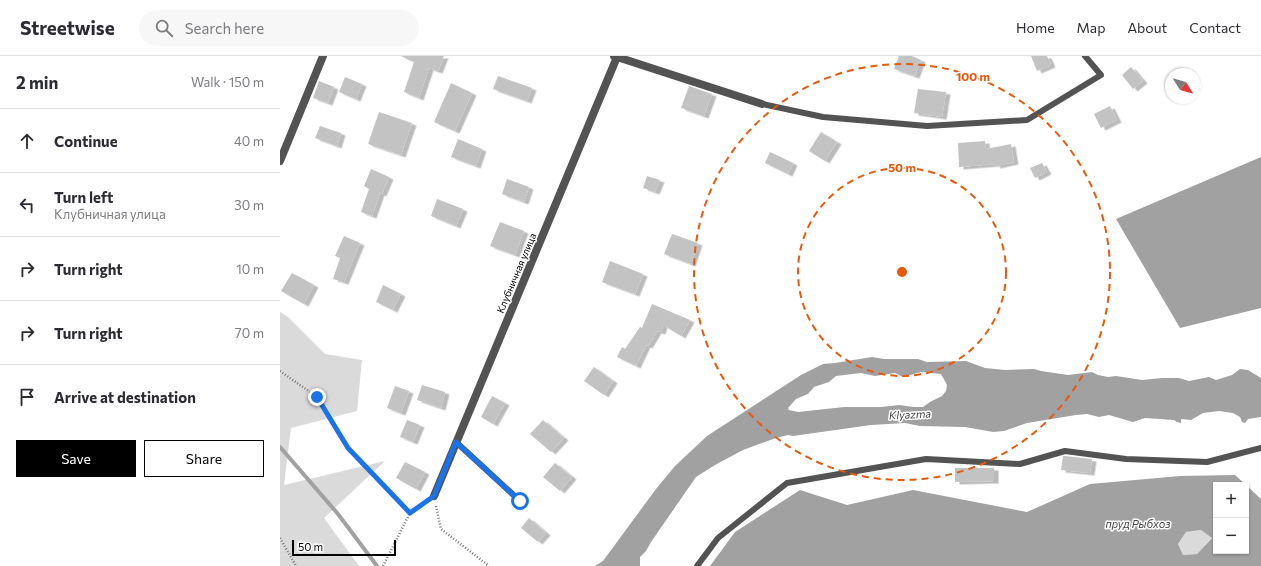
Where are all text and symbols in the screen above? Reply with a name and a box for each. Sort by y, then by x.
search box [139,10,419,46]
text: Streetwise [20,16,115,39]
icon: search [153,17,175,39]
text: Search here [185,19,264,37]
text: Home [1016,19,1055,36]
text: Map [1077,19,1105,36]
text: About [1127,19,1167,36]
text: Contact [1189,19,1241,36]
north arrow [1165,68,1201,104]
text: 100 m [956,69,990,83]
text: 2 min [16,72,58,93]
text: Walk · 150 m [191,74,264,90]
icon: ahead [16,130,38,152]
text: Continue [54,132,118,150]
text: 40 m [234,133,264,149]
text: 50 m [888,160,916,174]
text: Turn left [54,188,113,206]
icon: left [16,194,38,216]
text: 30 m [234,197,264,213]
text: Клубничная улица [54,206,166,222]
street label: Клубничная улица [494,231,538,315]
icon: right [16,258,38,280]
text: Turn right [54,260,123,278]
text: 10 m [236,261,264,277]
centre of rings [895,265,909,279]
icon: right [16,322,38,344]
text: Turn right [54,324,123,342]
text: 70 m [235,325,264,341]
icon: arrive [16,386,38,408]
text: Arrive at destination [54,388,196,406]
route end [308,388,326,406]
water label: Klyazma [889,406,932,422]
button: Save [16,440,136,477]
button: Share [144,440,264,477]
map controls [1213,482,1249,554]
button: + [1213,482,1249,518]
route start [511,492,529,510]
water label: пруд Рыбхоз [1105,517,1171,530]
button: − [1213,518,1249,554]
scale bar [292,538,396,557]
text: 50 m [298,540,323,553]

